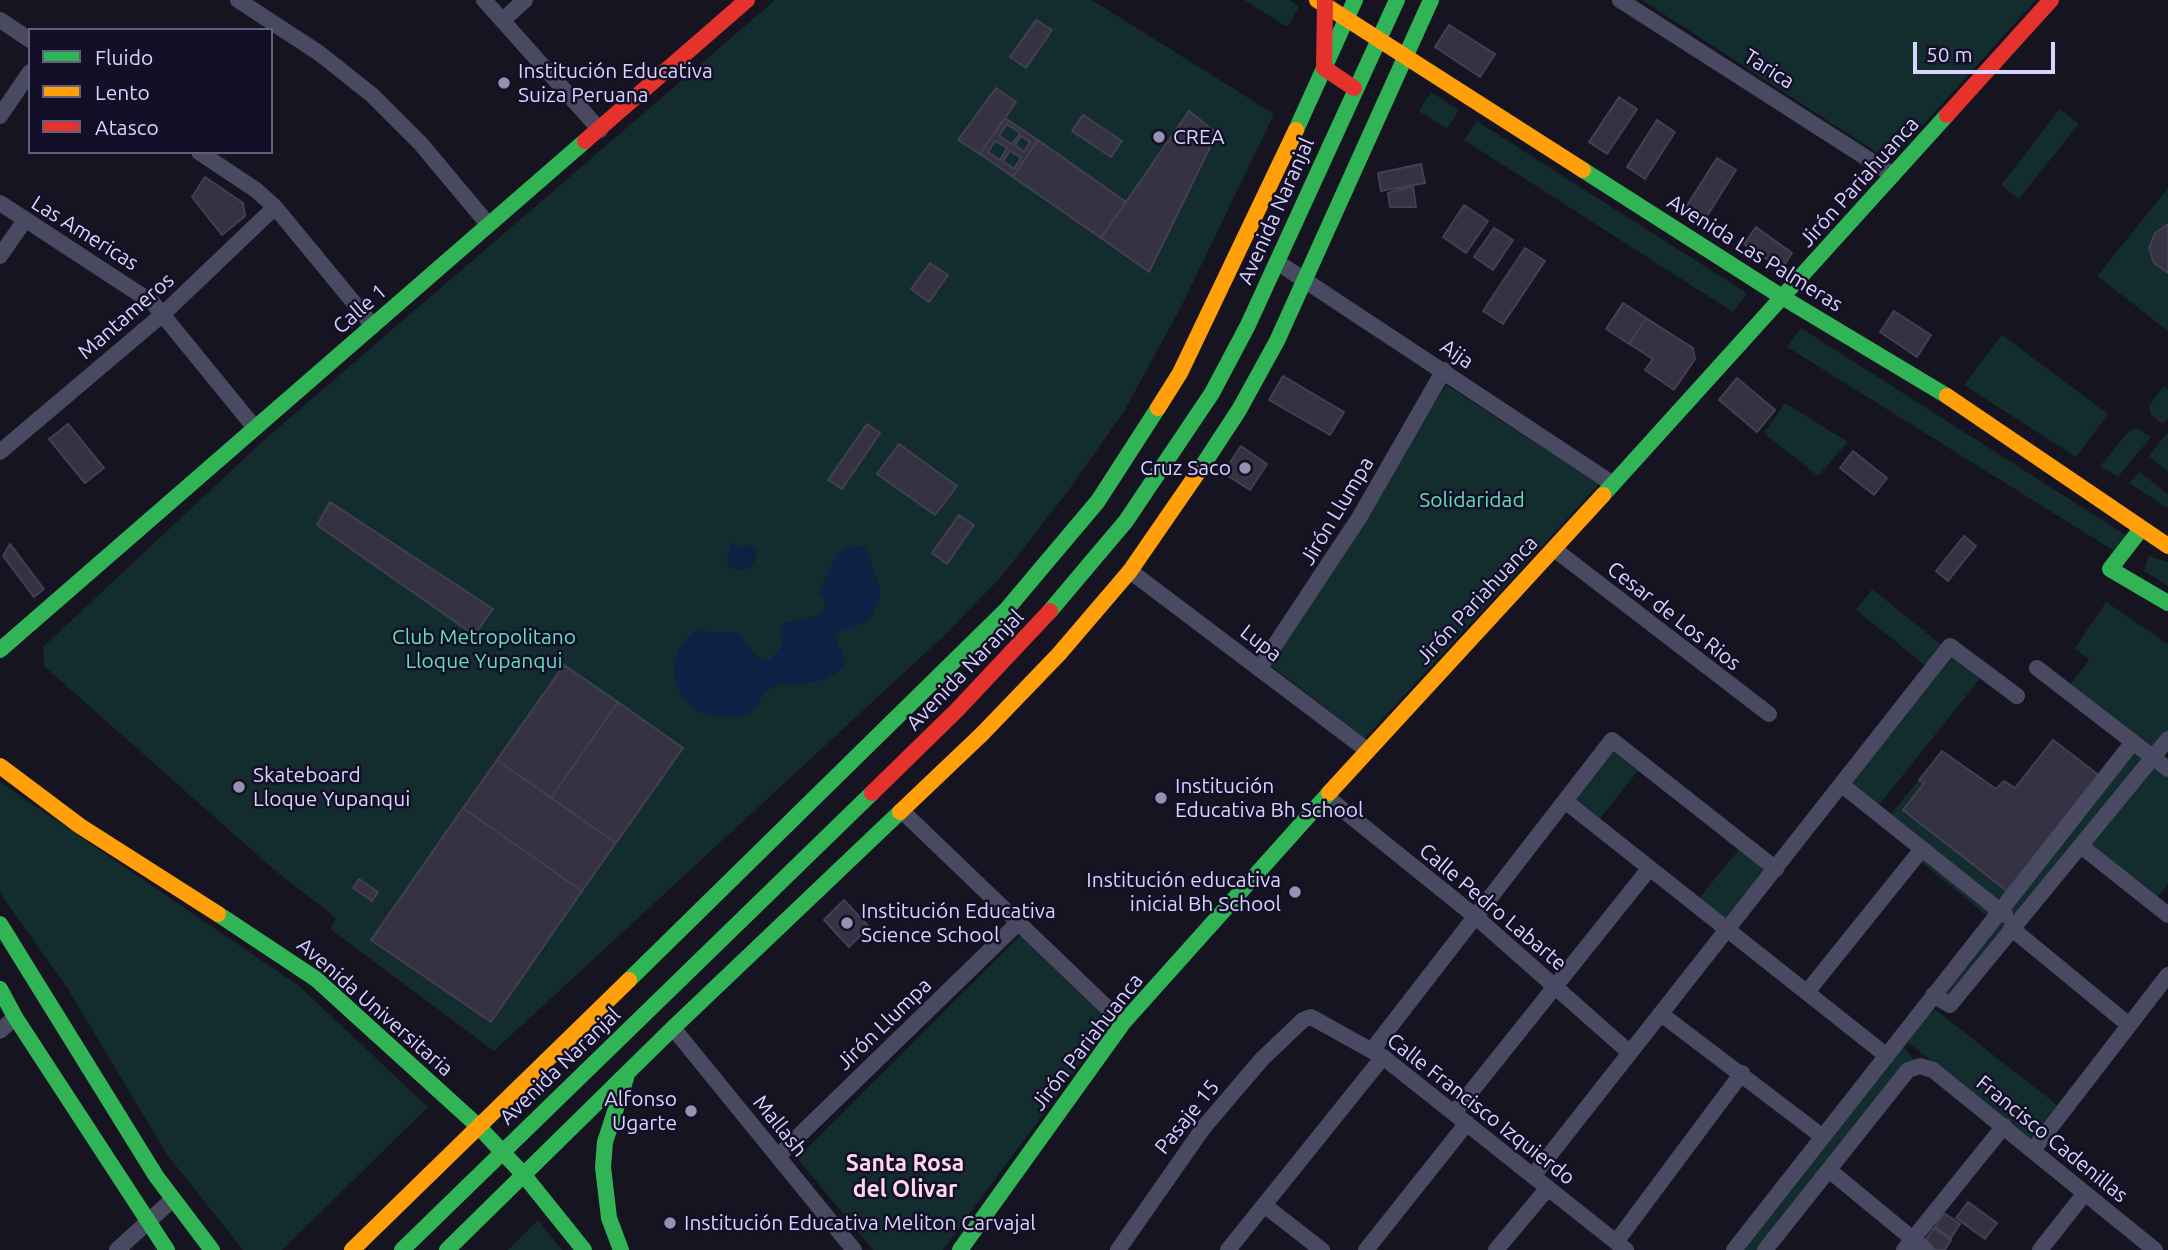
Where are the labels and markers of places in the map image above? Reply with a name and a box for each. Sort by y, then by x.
place label: Institución Educativa Suiza Peruana [518,58,713,108]
marker: Institución Educativa Suiza Peruana [496,75,512,91]
place label: CREA [1173,124,1225,150]
marker: CREA [1151,129,1167,145]
place label: Cruz Saco [1140,455,1231,481]
marker: Cruz Saco [1237,460,1253,476]
place label: Skateboard Lloque Yupanqui [253,762,410,812]
place label: Institución Educativa Bh School [1175,773,1363,823]
marker: Skateboard Lloque Yupanqui [231,779,247,795]
marker: Institución Educativa Bh School [1153,790,1169,806]
place label: Institución educativa inicial Bh School [1086,867,1281,917]
marker: Institución educativa inicial Bh School [1287,884,1303,900]
place label: Institución Educativa Science School [861,898,1056,948]
marker: Institución Educativa Science School [839,915,855,931]
place label: Alfonso Ugarte [604,1086,677,1136]
marker: Alfonso Ugarte [683,1103,699,1119]
place label: Institución Educativa Meliton Carvajal [684,1210,1036,1236]
marker: Institución Educativa Meliton Carvajal [662,1215,678,1231]

